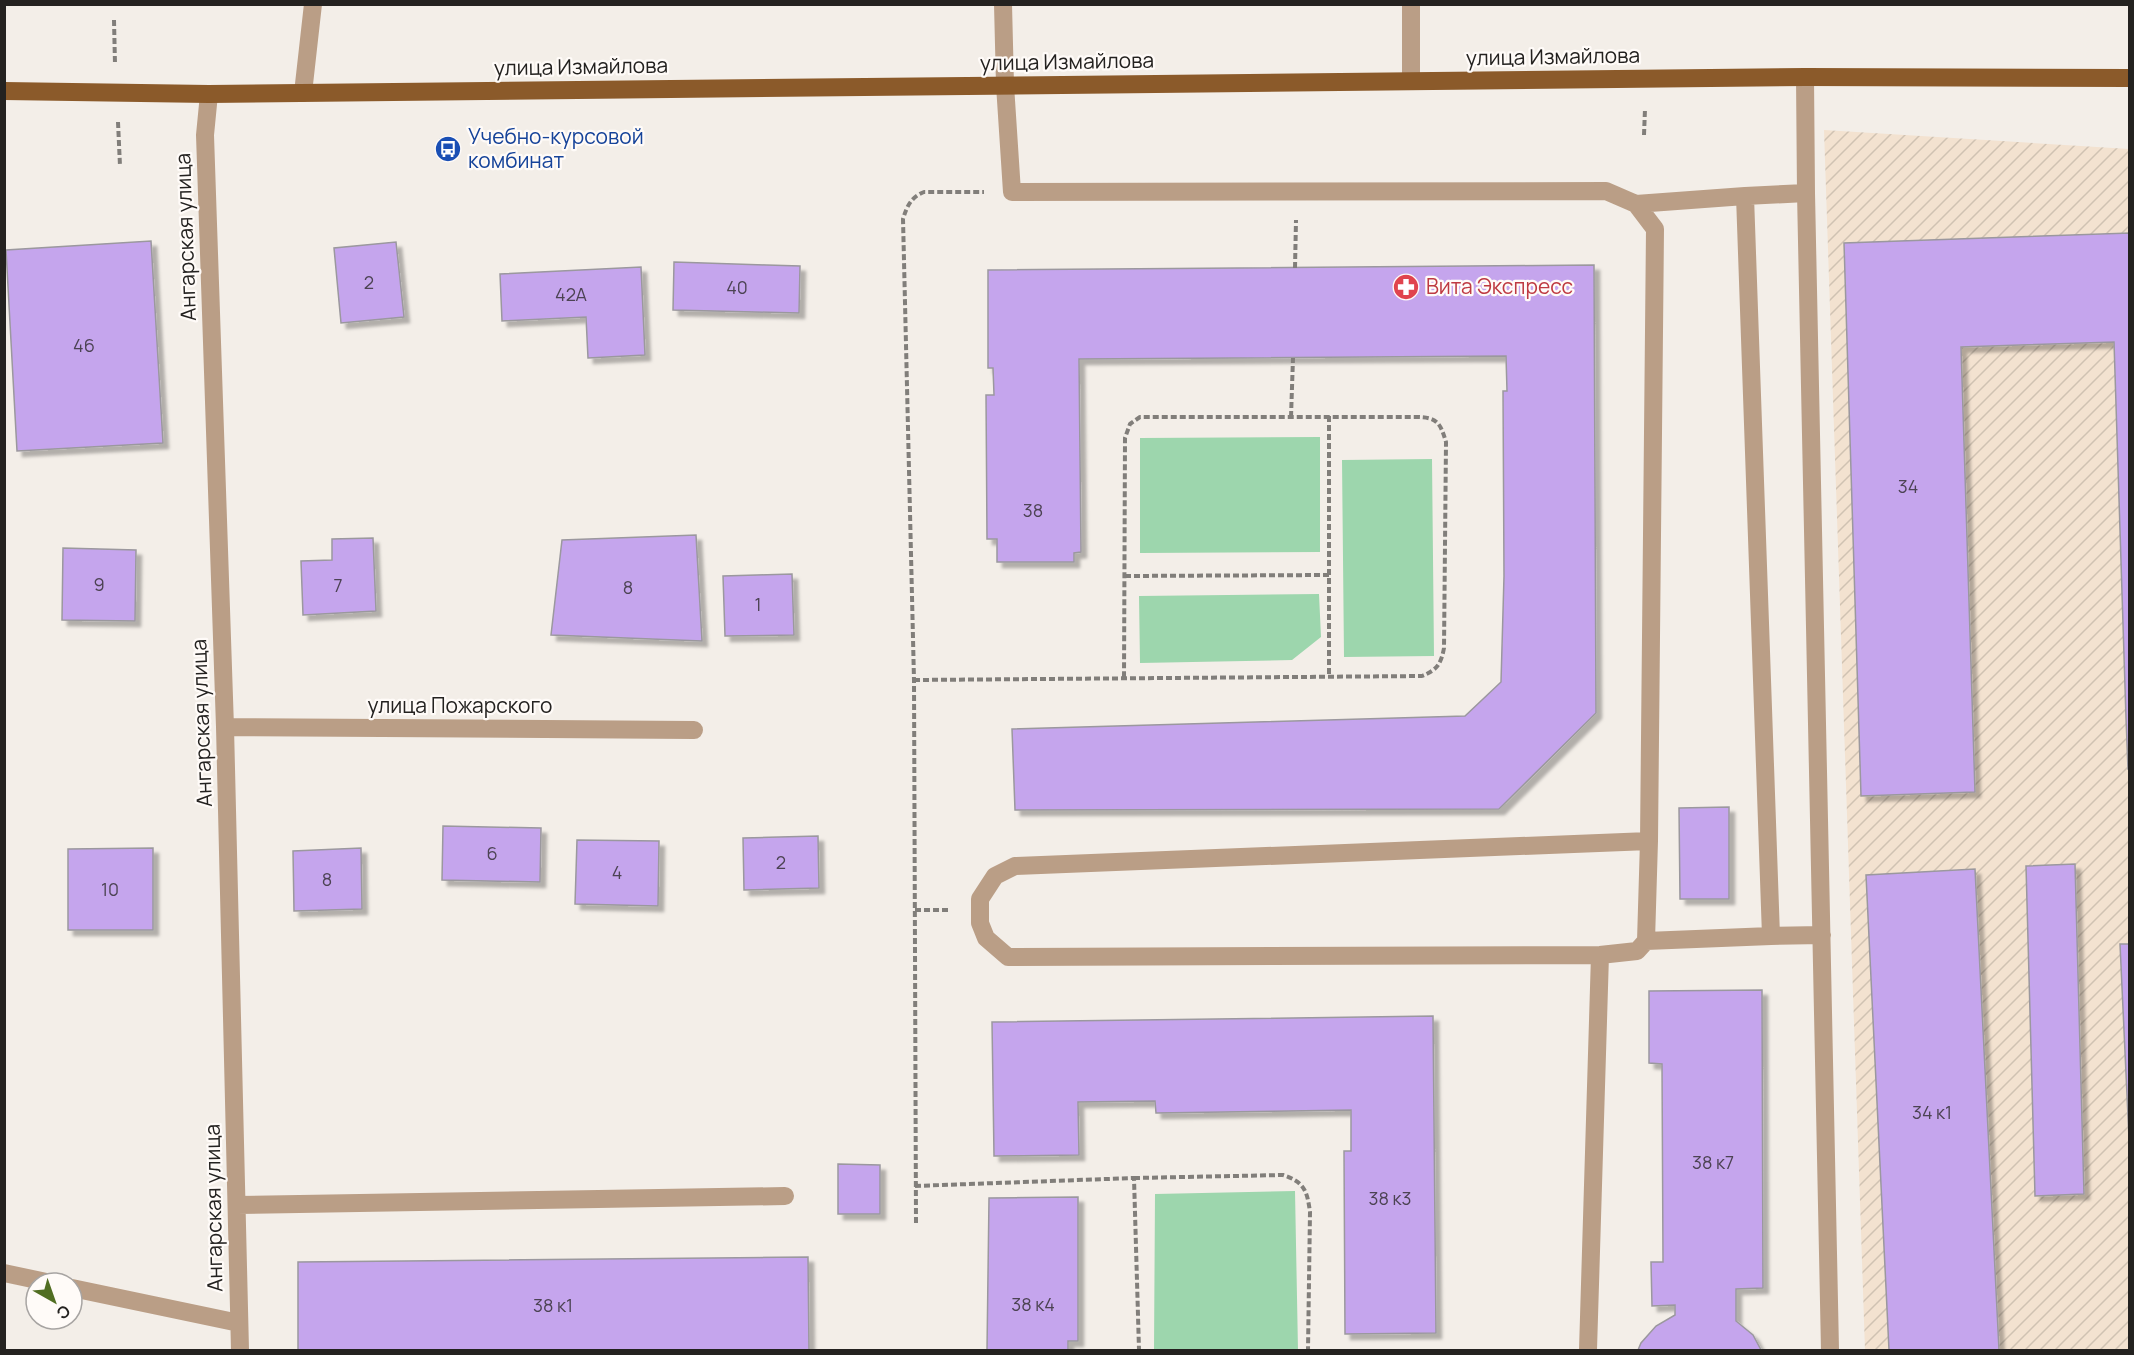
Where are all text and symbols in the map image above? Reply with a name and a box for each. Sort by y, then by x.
street label: улица Измайлова [1466,40,1640,72]
street label: улица Измайлова [980,45,1154,77]
street label: улица Измайлова [494,50,668,82]
place label: Учебно-курсовой комбинат [468,122,644,174]
bus stop icon: Учебно-курсовой комбинат [433,134,463,164]
street label: Ангарская улица [168,153,202,321]
house number: 2 [364,270,374,294]
pharmacy icon: Вита Экспресс [1391,272,1421,302]
place label: Вита Экспресс [1426,272,1573,300]
house number: 40 [726,275,748,299]
house number: 42А [555,282,588,306]
house number: 46 [73,333,95,357]
house number: 34 [1898,474,1918,498]
house number: 38 [1023,498,1043,522]
house number: 9 [93,572,105,596]
house number: 7 [333,573,343,597]
house number: 8 [623,575,633,599]
house number: 1 [754,592,762,616]
street label: Ангарская улица [184,639,218,807]
street label: улица Пожарского [368,691,552,719]
house number: 6 [486,841,498,865]
house number: 2 [776,850,786,874]
house number: 4 [612,860,622,884]
house number: 8 [322,867,332,891]
house number: 10 [101,877,119,901]
house number: 34 к1 [1912,1100,1952,1124]
street label: Ангарская улица [198,1124,228,1292]
house number: 38 к7 [1692,1150,1734,1174]
house number: 38 к3 [1369,1186,1411,1210]
north arrow [24,1271,84,1331]
house number: 38 к4 [1011,1292,1055,1316]
house number: 38 к1 [533,1293,573,1317]
text: С [52,1300,75,1325]

